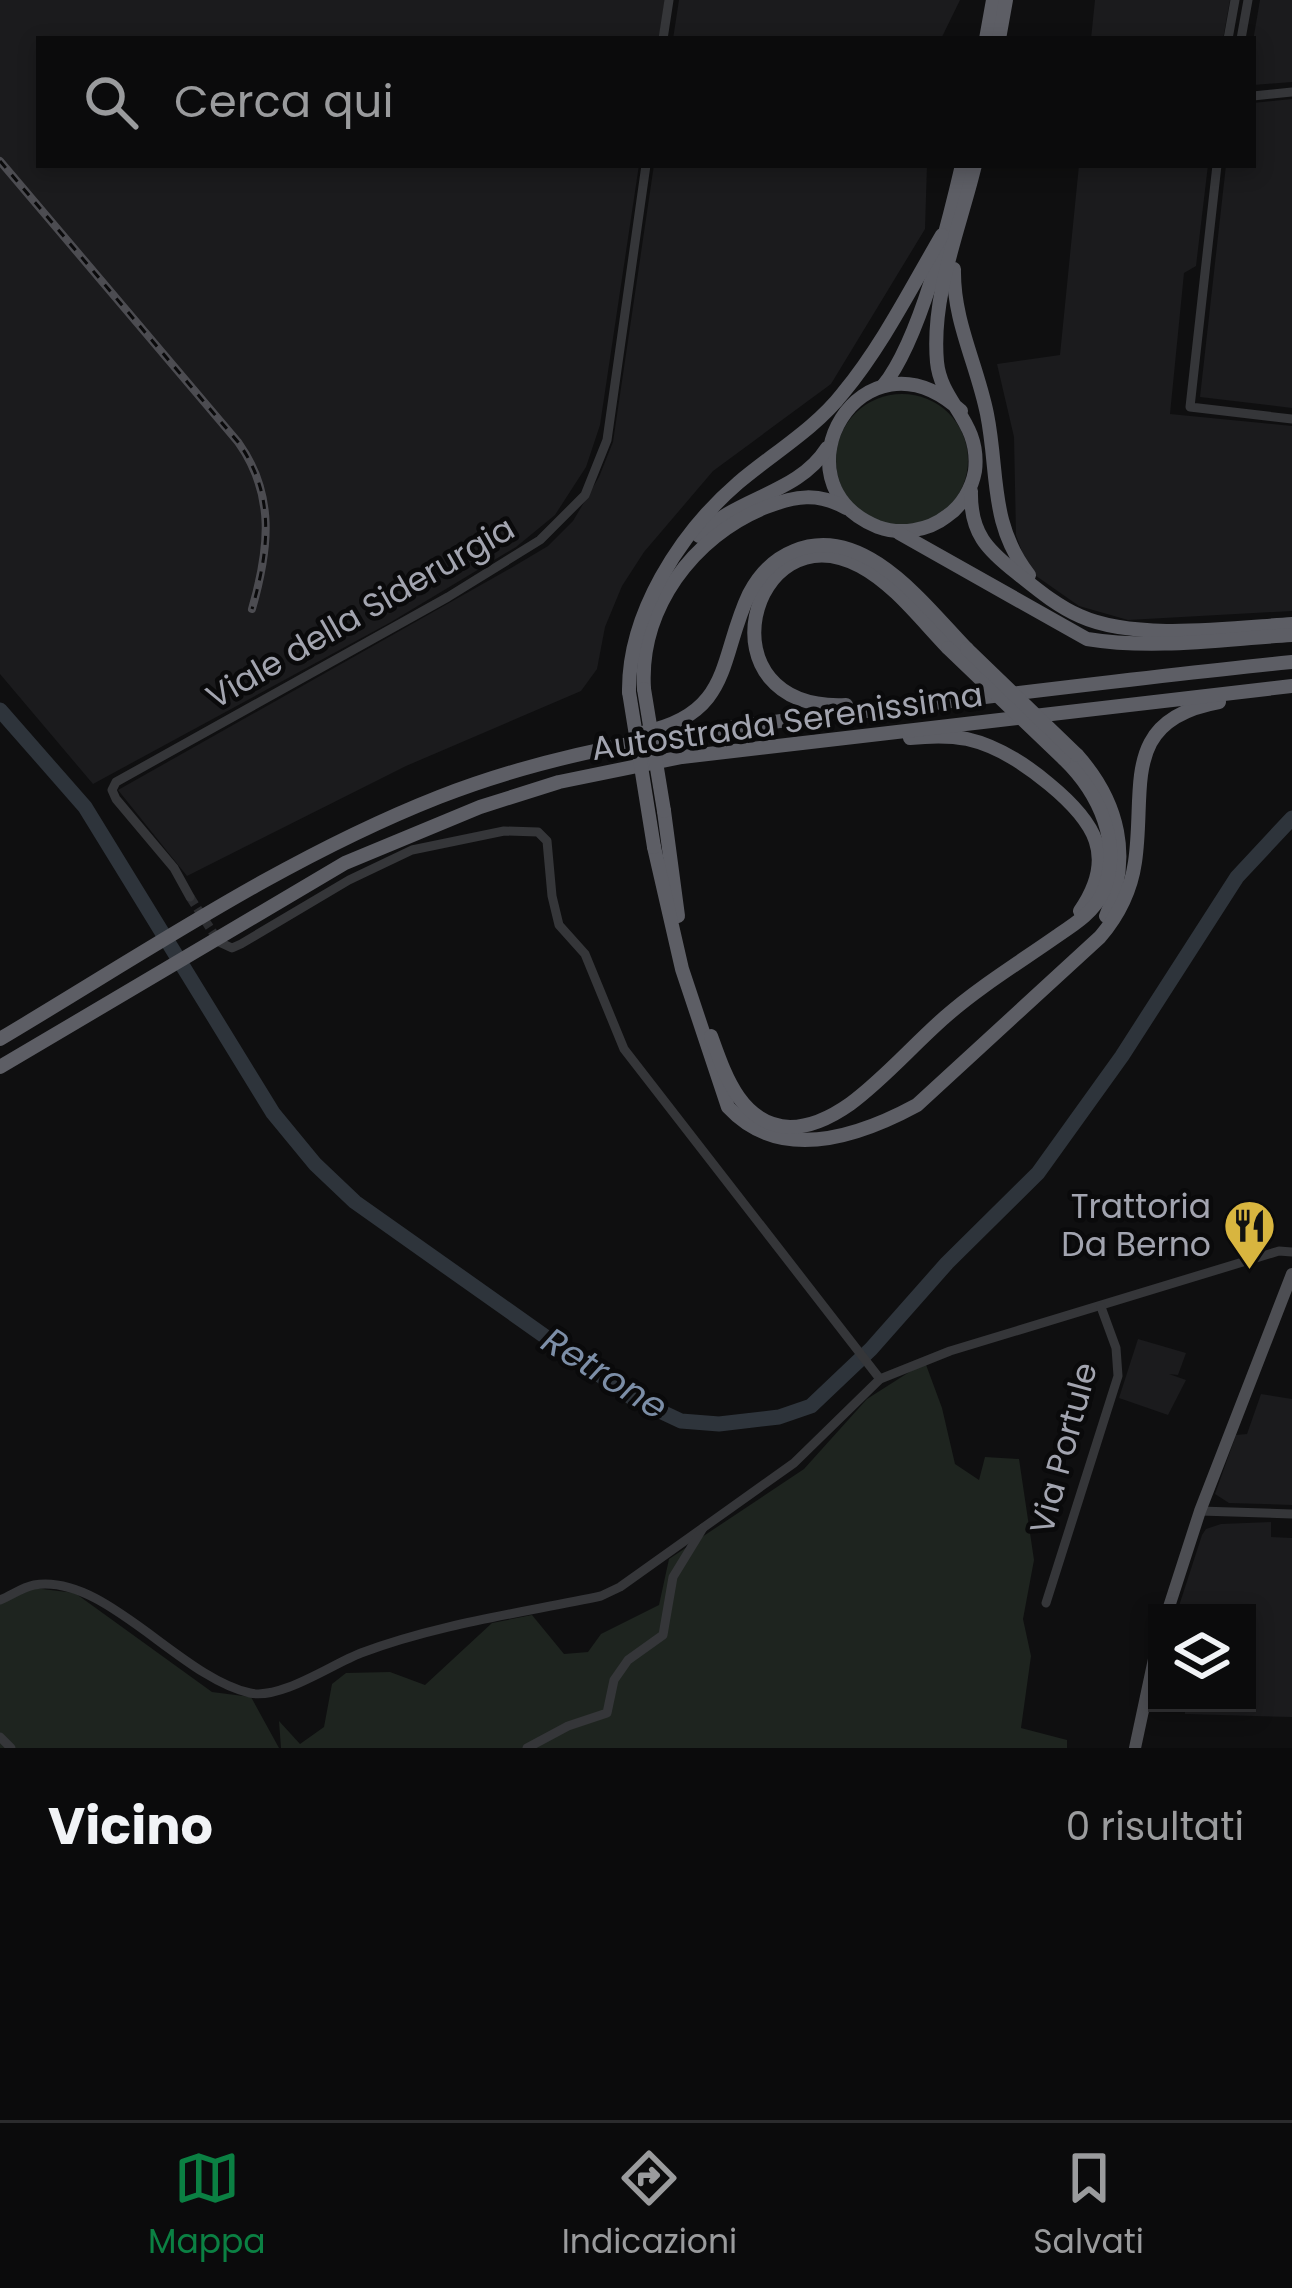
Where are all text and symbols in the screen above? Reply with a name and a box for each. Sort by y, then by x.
search box [36,36,1256,168]
icon: search [78,69,144,135]
text: Cerca qui [174,70,393,133]
street label: Viale della Siderurgia [197,505,523,720]
street label: Autostrada Serenissima [588,671,986,772]
place label: Trattoria Da Berno [1061,1183,1211,1268]
restaurant icon: Trattoria Da Berno [1222,1197,1278,1271]
water label: Retrone [532,1315,677,1432]
street label: Via Portule [1018,1357,1109,1539]
map controls [1148,1604,1256,1712]
button: layers [1148,1604,1256,1712]
text: Vicino [48,1790,213,1862]
text: 0 risultati [1066,1799,1244,1854]
tab: Mappa [148,2145,266,2267]
tab: Indicazioni [562,2145,737,2267]
tab: Salvati [1033,2145,1144,2267]

